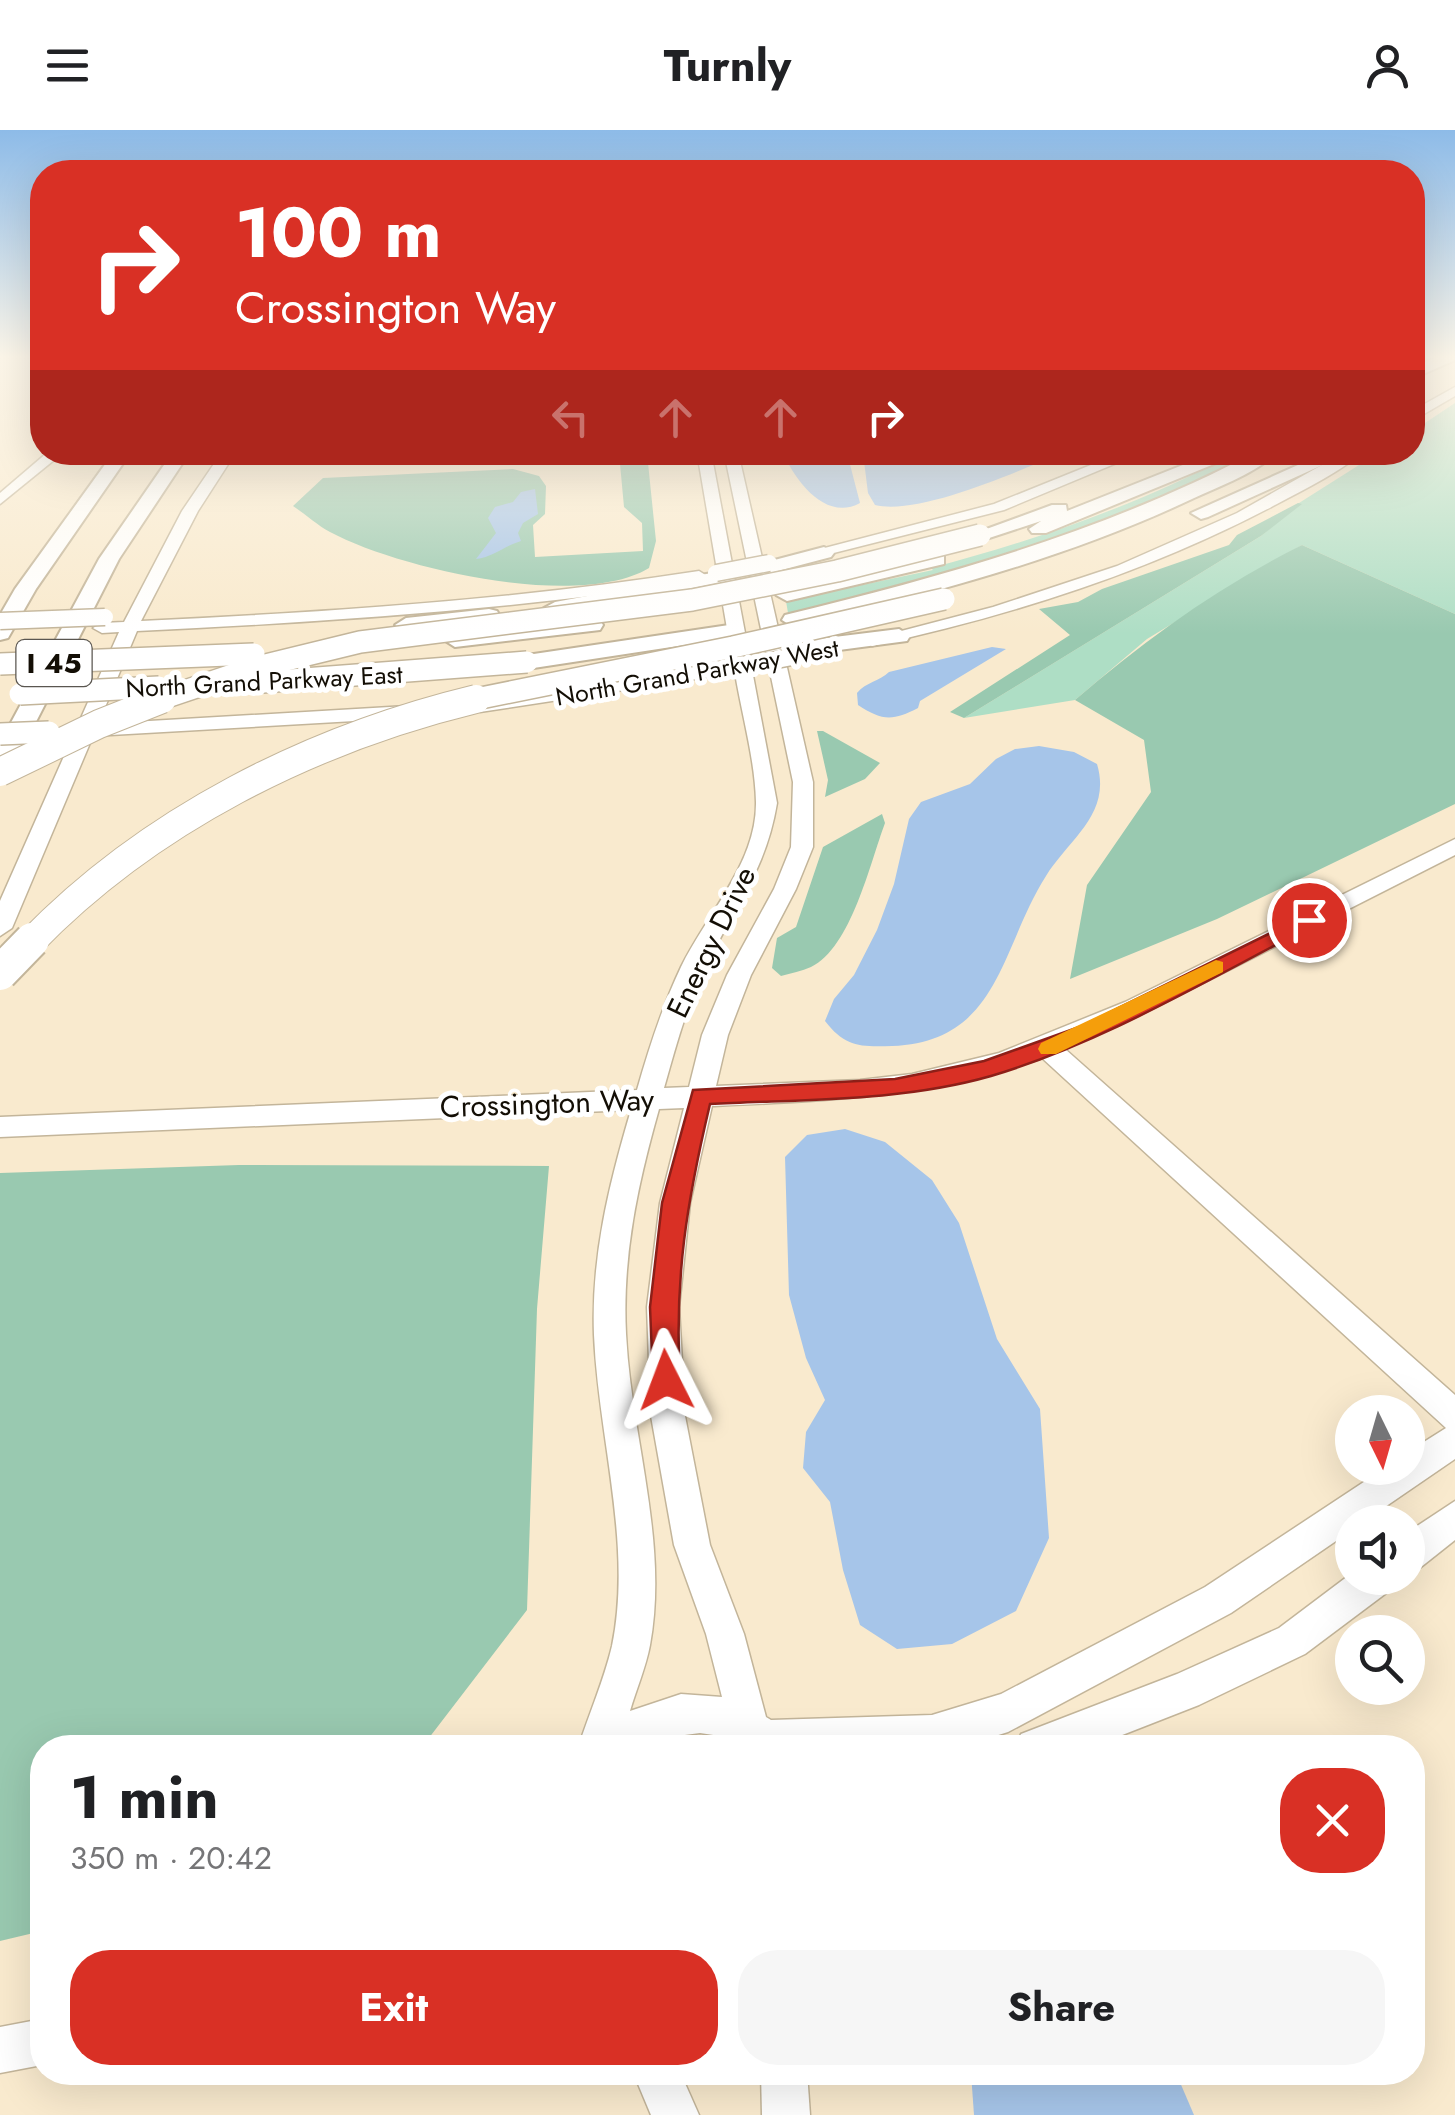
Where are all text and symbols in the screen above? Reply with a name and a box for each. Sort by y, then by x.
text: Turnly [664,33,791,98]
icon: menu [40,38,95,93]
icon: person [1360,38,1415,93]
text: 100 m [235,182,442,283]
icon: right [70,200,200,330]
text: Crossington Way [235,275,556,340]
icon: left [543,390,598,445]
icon: ahead [648,390,703,445]
icon: ahead [753,390,808,445]
icon: right [858,390,913,445]
street label: North Grand Parkway West [553,629,841,715]
road number: I 45 [17,640,92,686]
street label: North Grand Parkway East [125,656,403,706]
street label: Energy Drive [656,859,766,1025]
pin [1267,878,1352,963]
icon: arrive [1282,893,1337,948]
street label: Crossington Way [439,1078,656,1128]
position arrow [614,1328,718,1432]
north arrow [1335,1395,1425,1485]
map controls [1335,1395,1425,1705]
button: sound [1335,1505,1425,1595]
button: search [1335,1615,1425,1705]
text: 1 min [70,1754,219,1841]
button: close [1280,1768,1385,1873]
text: 350 m · 20:42 [70,1835,272,1881]
button: Exit [70,1950,718,2065]
button: Share [738,1950,1385,2065]

